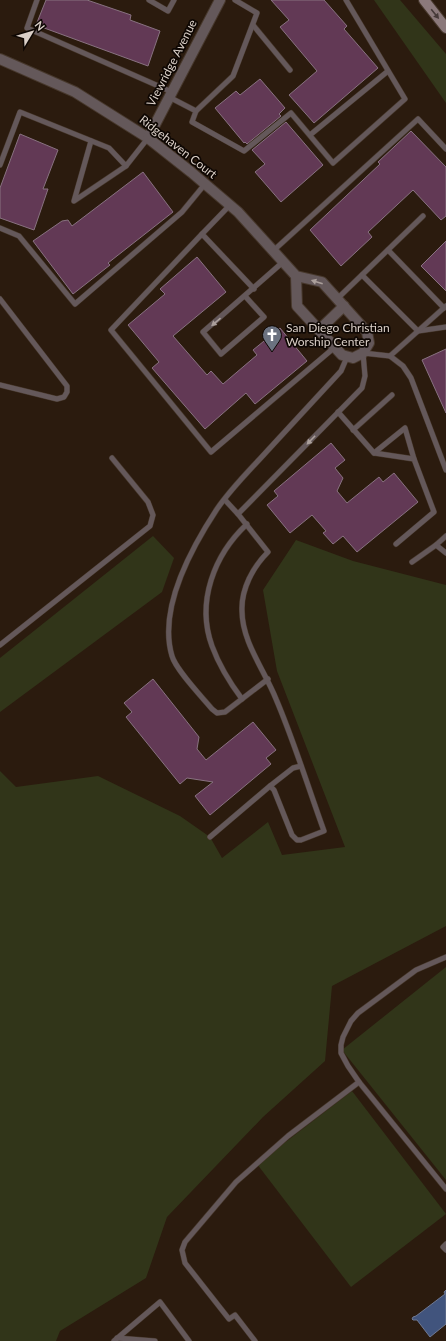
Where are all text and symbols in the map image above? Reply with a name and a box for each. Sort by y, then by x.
one-way arrow [430,8,439,19]
north arrow [12,12,52,52]
street label: Viewridge Avenue [143,17,200,109]
text: N [33,18,48,33]
street label: Ridgehaven Court [137,112,221,182]
one-way arrow [310,278,322,284]
one-way arrow [210,317,221,326]
place label: San Diego Christian Worship Center [286,320,390,349]
church icon: San Diego Christian Worship Center [261,324,283,352]
one-way arrow [306,435,316,445]

